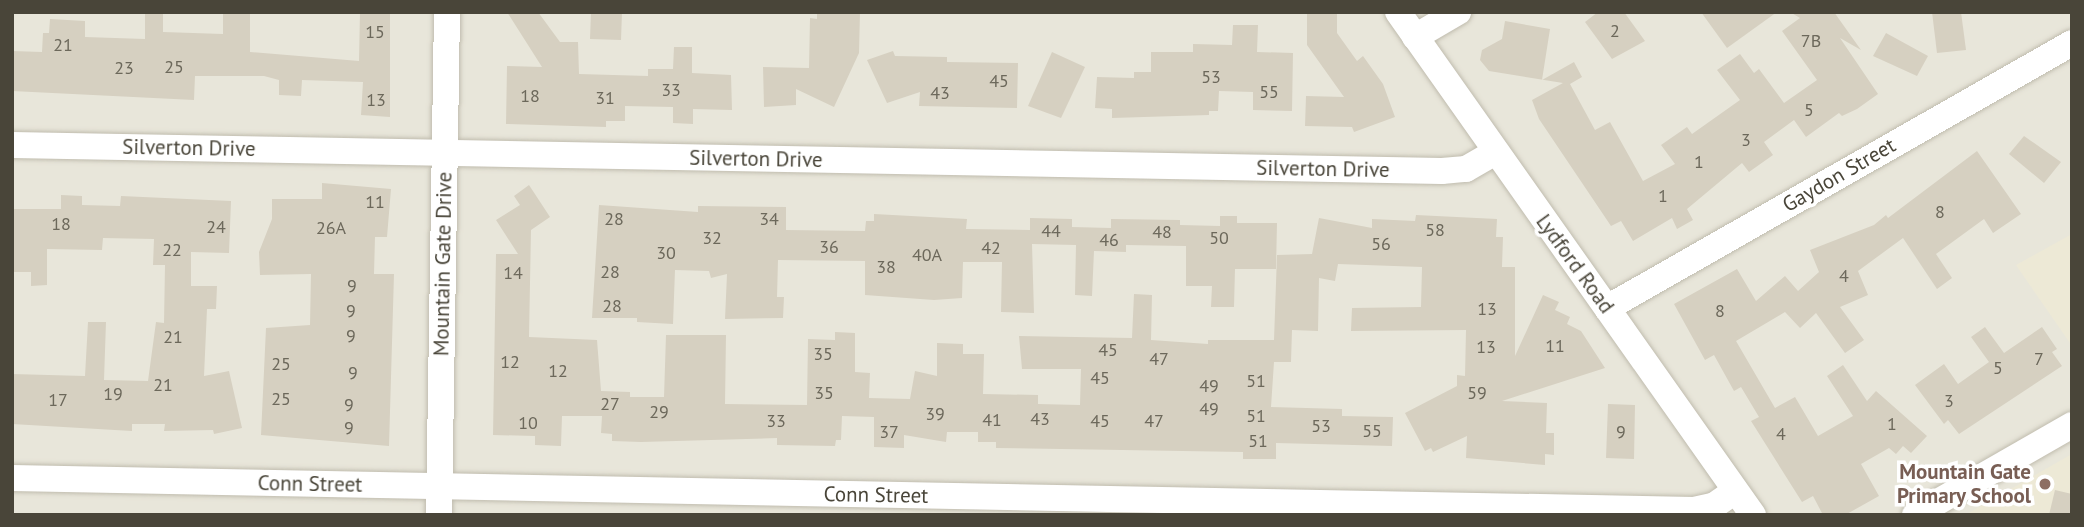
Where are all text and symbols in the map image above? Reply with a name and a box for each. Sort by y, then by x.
house number: 2 [1610,20,1620,42]
house number: 15 [365,21,385,43]
house number: 7B [1801,30,1821,52]
house number: 21 [53,34,73,56]
house number: 25 [164,56,184,78]
house number: 23 [114,57,134,79]
house number: 53 [1201,66,1221,88]
house number: 45 [989,70,1009,92]
house number: 33 [661,79,681,101]
house number: 55 [1259,81,1279,103]
house number: 43 [930,82,950,104]
house number: 18 [520,85,540,107]
house number: 31 [595,87,615,109]
house number: 13 [366,89,386,111]
house number: 5 [1804,99,1814,121]
house number: 3 [1741,129,1751,151]
street label: Gaydon Street [1778,133,1900,217]
street label: Silverton Drive [122,134,256,162]
street label: Silverton Drive [689,145,823,173]
house number: 1 [1694,151,1704,173]
street label: Silverton Drive [1256,155,1390,183]
street label: Mountain Gate Drive [429,172,457,356]
house number: 1 [1658,185,1668,207]
house number: 11 [365,191,385,213]
house number: 8 [1935,201,1945,223]
house number: 28 [604,208,624,230]
house number: 34 [759,208,779,230]
street label: Lydford Road [1531,210,1619,318]
house number: 18 [51,213,71,235]
house number: 24 [206,216,226,238]
house number: 26A [316,217,346,239]
house number: 58 [1425,219,1445,241]
house number: 44 [1041,220,1061,242]
house number: 48 [1152,221,1172,243]
house number: 32 [702,227,722,249]
house number: 50 [1209,227,1229,249]
house number: 46 [1099,229,1119,251]
house number: 56 [1371,233,1391,255]
house number: 36 [819,236,839,258]
house number: 42 [981,237,1001,259]
house number: 22 [162,239,182,261]
house number: 30 [656,242,676,264]
house number: 40A [912,244,942,266]
house number: 38 [876,256,896,278]
house number: 28 [600,261,620,283]
house number: 14 [503,262,523,284]
house number: 4 [1839,265,1849,287]
house number: 9 [347,275,357,297]
house number: 28 [602,295,622,317]
house number: 13 [1477,298,1497,320]
house number: 9 [346,300,356,322]
house number: 8 [1715,300,1725,322]
house number: 9 [346,325,356,347]
house number: 21 [163,326,183,348]
house number: 11 [1545,335,1565,357]
house number: 13 [1476,336,1496,358]
house number: 45 [1098,339,1118,361]
house number: 35 [813,343,833,365]
house number: 47 [1149,348,1169,370]
house number: 7 [2034,348,2044,370]
house number: 12 [500,351,520,373]
house number: 25 [271,353,291,375]
house number: 5 [1993,357,2003,379]
house number: 12 [548,360,568,382]
house number: 9 [348,362,358,384]
house number: 45 [1090,367,1110,389]
house number: 51 [1246,370,1266,392]
house number: 21 [153,374,173,396]
house number: 49 [1199,375,1219,397]
house number: 35 [814,382,834,404]
house number: 59 [1467,382,1487,404]
house number: 19 [103,383,123,405]
house number: 25 [271,388,291,410]
house number: 17 [48,389,68,411]
house number: 3 [1944,390,1954,412]
house number: 27 [600,393,620,415]
house number: 9 [344,394,354,416]
house number: 49 [1199,398,1219,420]
house number: 29 [649,401,669,423]
house number: 39 [925,403,945,425]
house number: 51 [1246,405,1266,427]
house number: 43 [1030,408,1050,430]
house number: 41 [982,409,1002,431]
house number: 33 [766,410,786,432]
house number: 45 [1090,410,1110,432]
house number: 47 [1144,410,1164,432]
house number: 10 [518,412,538,434]
house number: 1 [1887,413,1897,435]
house number: 53 [1311,415,1331,437]
house number: 9 [344,417,354,439]
house number: 55 [1362,420,1382,442]
house number: 37 [879,421,899,443]
house number: 9 [1616,421,1626,443]
house number: 4 [1776,423,1786,445]
house number: 51 [1248,430,1268,452]
place label: Mountain Gate Primary School [1896,459,2031,509]
street label: Conn Street [257,470,363,498]
marker: Mountain Gate Primary School [2037,476,2053,492]
street label: Conn Street [823,481,929,509]

